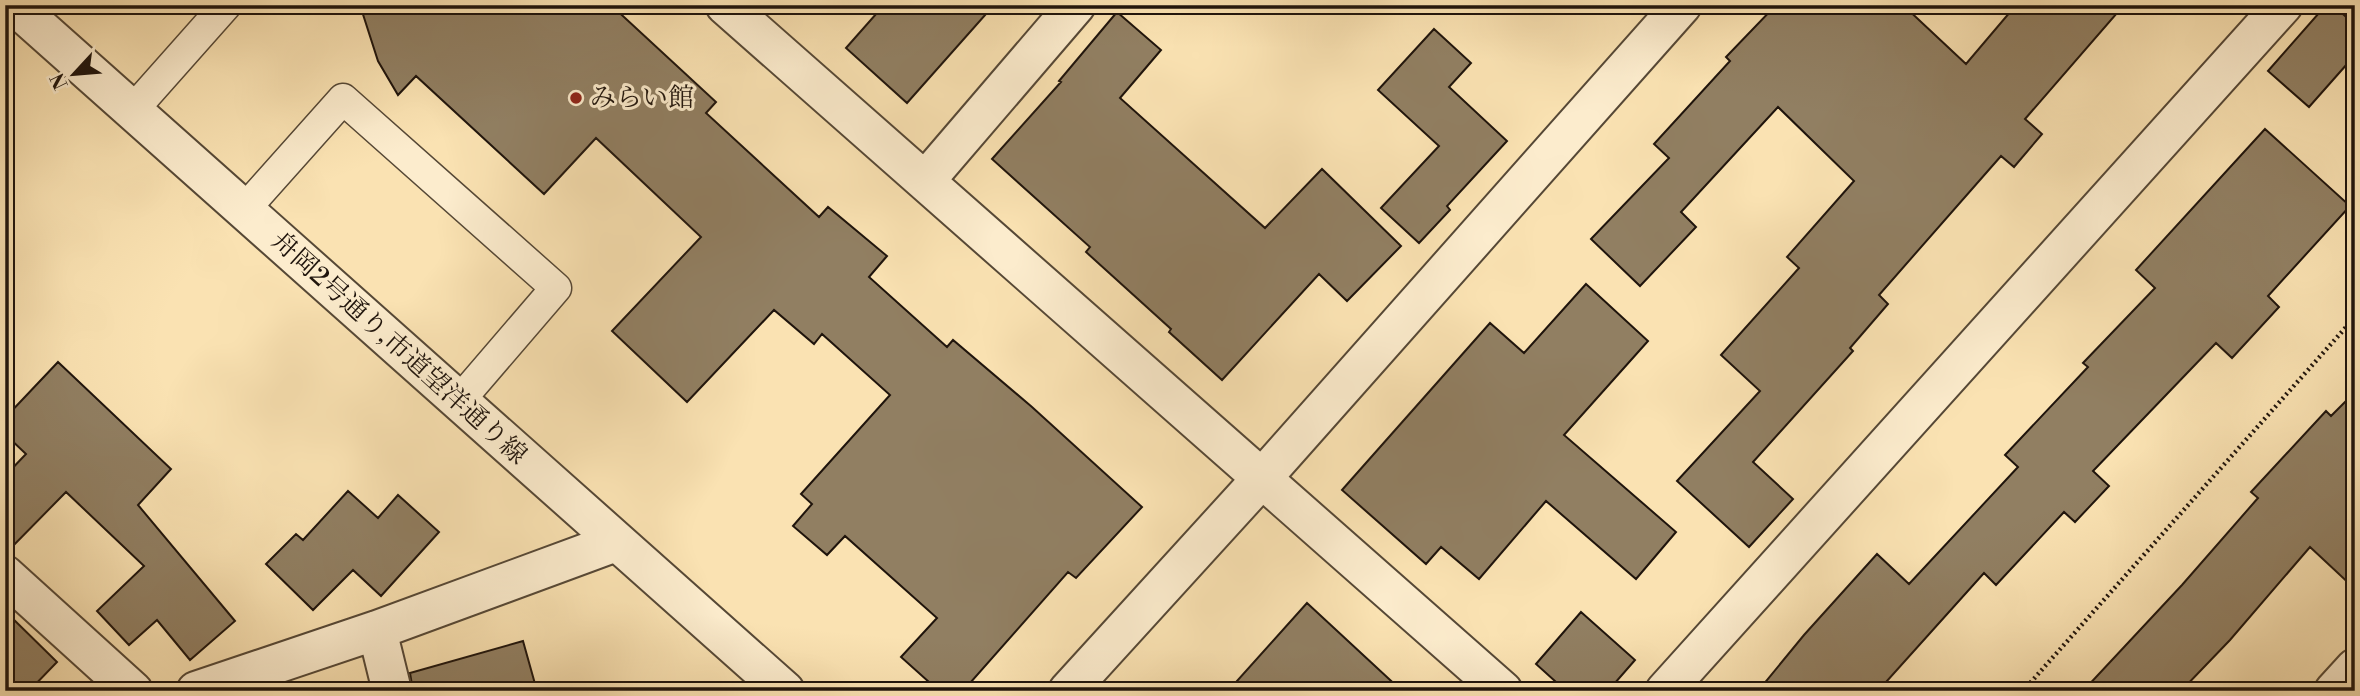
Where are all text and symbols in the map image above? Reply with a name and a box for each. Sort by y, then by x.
north arrow [38,38,108,108]
text: N [46,69,74,93]
place label: みらい館 [590,82,694,114]
marker: みらい館 [568,90,584,106]
street label: 舟岡2号通り,市道望洋通り線 [265,225,533,471]

